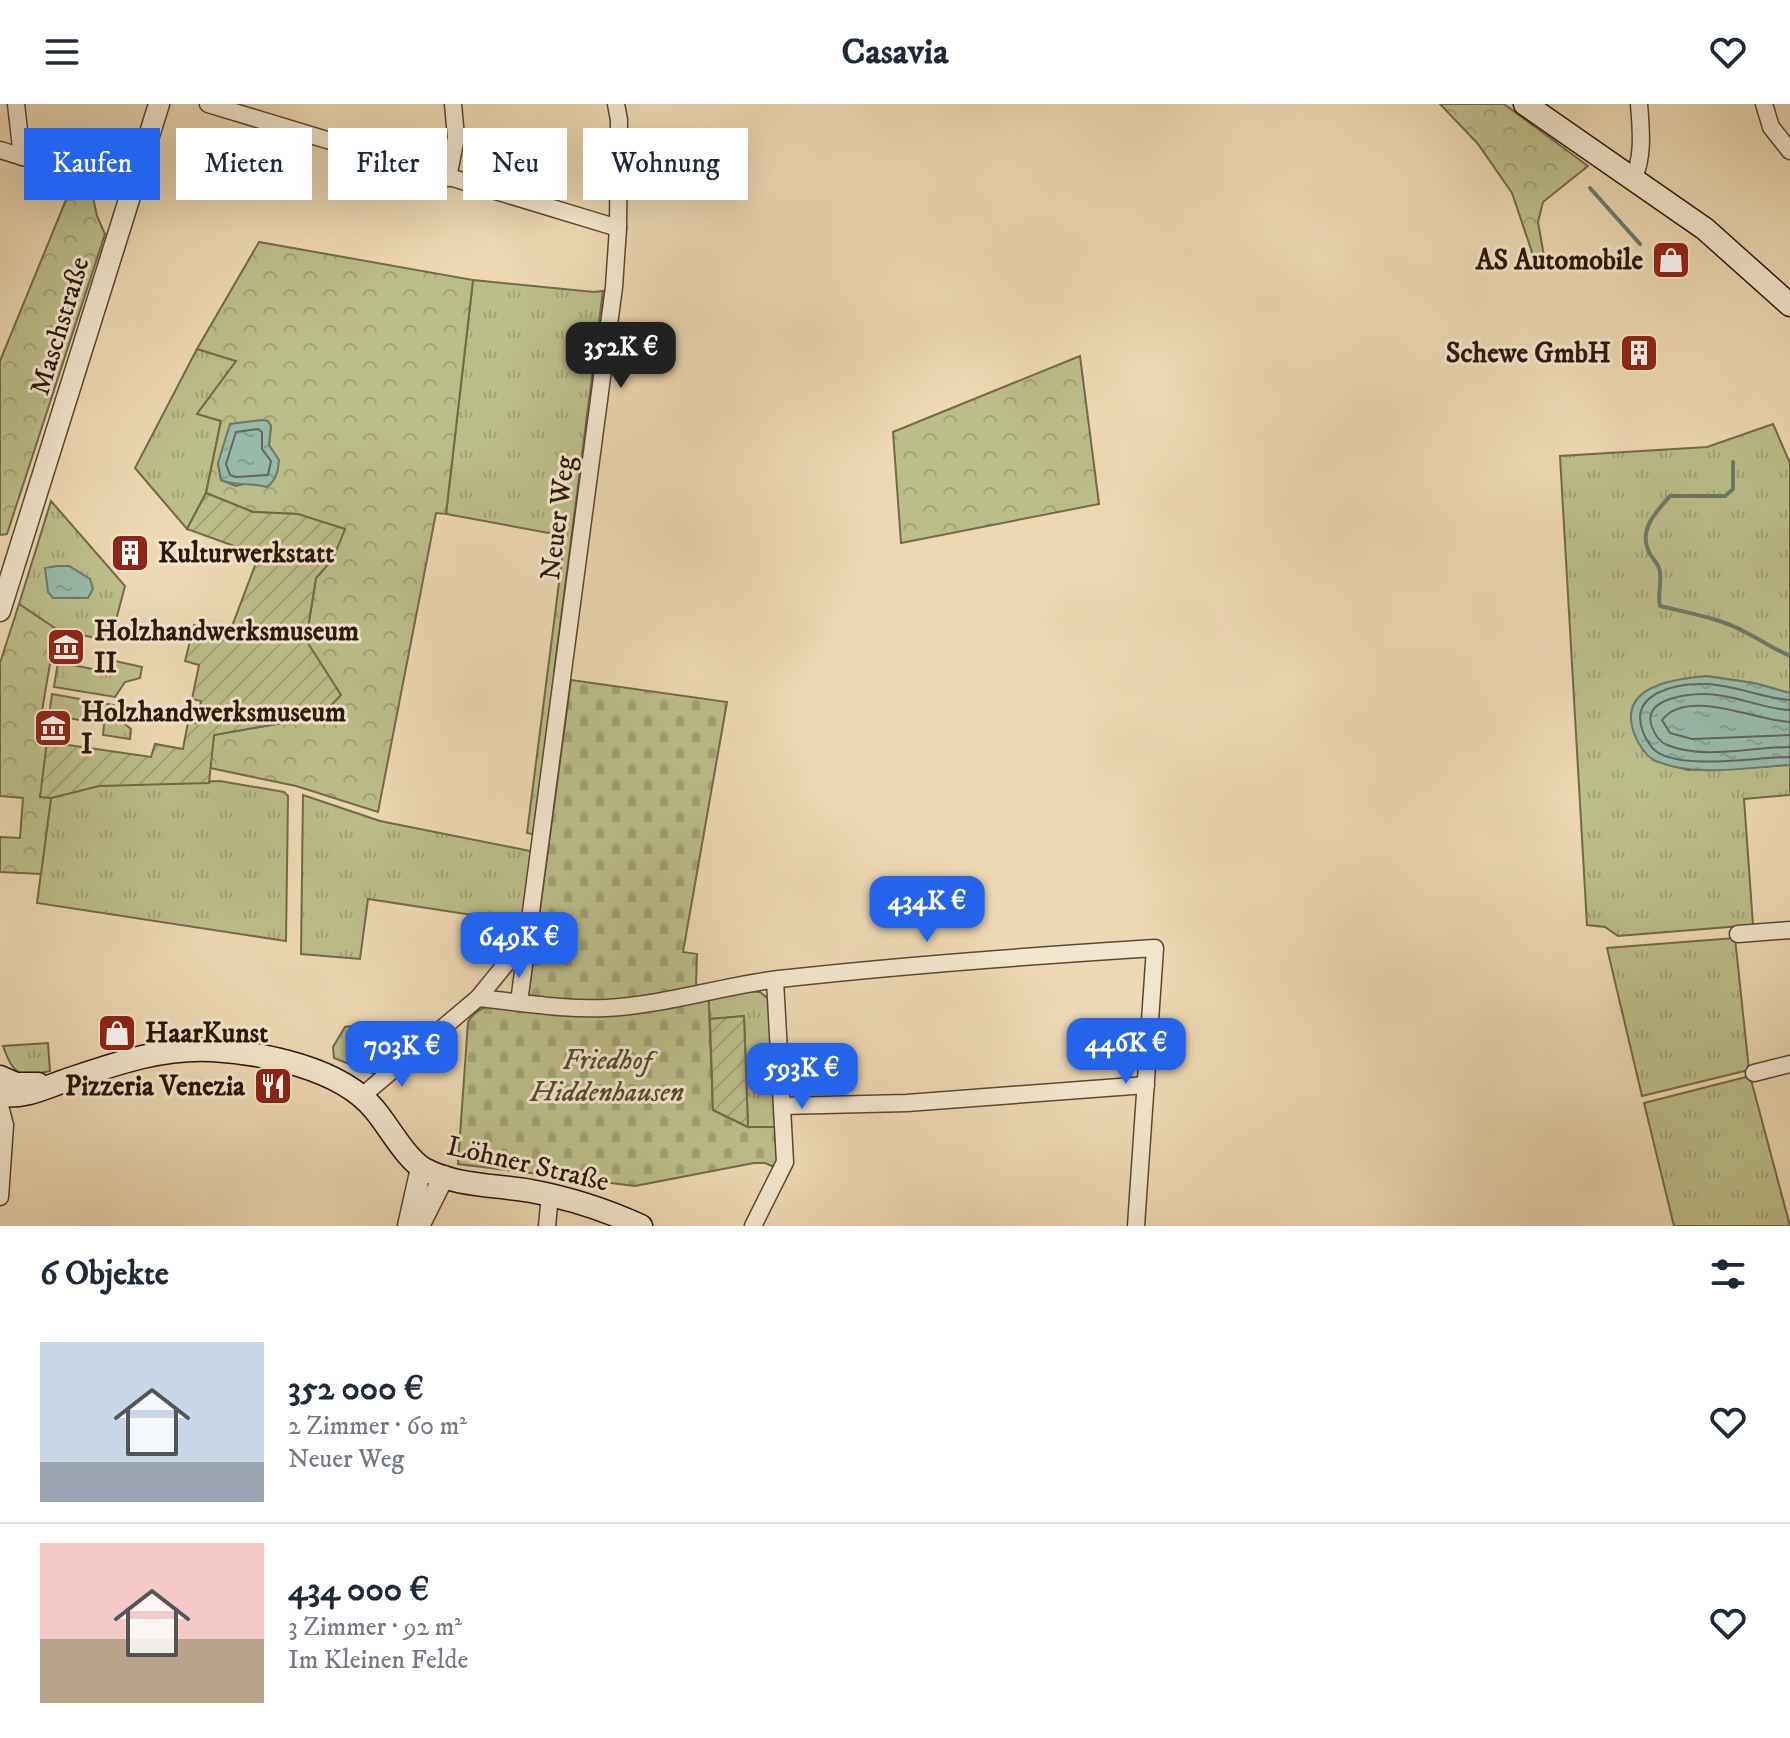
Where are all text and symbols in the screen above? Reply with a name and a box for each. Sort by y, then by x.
icon: menu [40,30,84,74]
text: Casavia [842,30,948,75]
icon: heart [1706,30,1750,74]
chip: Kaufen [24,128,160,200]
chip: Mieten [176,128,312,200]
chip: Filter [328,128,447,200]
chip: Neu [463,128,567,200]
chip: Wohnung [583,128,748,200]
shop icon: AS Automobile [1650,239,1692,281]
place label: AS Automobile [1475,243,1643,278]
street label: Maschstraße [22,253,98,399]
pin: 352K € [556,322,686,390]
text: 352K € [584,331,658,364]
building icon: Schewe GmbH [1618,332,1660,374]
place label: Schewe GmbH [1446,336,1611,371]
street label: Neuer Weg [533,453,583,582]
building icon: Kulturwerkstatt [109,532,151,574]
place label: Kulturwerkstatt [158,536,334,571]
place label: Holzhandwerksmuseum II [94,614,359,681]
museum icon: Holzhandwerksmuseum II [45,626,87,668]
place label: Holzhandwerksmuseum I [81,695,346,762]
museum icon: Holzhandwerksmuseum I [32,707,74,749]
pin: 434K € [862,876,992,944]
text: 434K € [888,885,966,918]
pin: 649K € [454,912,584,980]
text: 649K € [479,921,559,954]
shop icon: HaarKunst [96,1012,138,1054]
place label: HaarKunst [145,1016,268,1051]
pin: 446K € [1061,1018,1191,1086]
pin: 703K € [337,1021,467,1089]
text: 446K € [1085,1027,1167,1060]
text: 703K € [364,1030,440,1063]
park label: Friedhof Hiddenhausen [529,1043,684,1110]
pin: 593K € [737,1043,867,1111]
text: 593K € [765,1052,839,1085]
restaurant icon: Pizzeria Venezia [252,1065,294,1107]
place label: Pizzeria Venezia [65,1069,246,1104]
street label: Löhner Straße [443,1128,613,1200]
icon: filters [1706,1252,1750,1296]
text: 6 Objekte [40,1253,169,1295]
text: 352 000 € [288,1368,424,1410]
icon: home [104,1374,200,1470]
icon: heart [1706,1400,1750,1444]
text: 2 Zimmer · 60 m² [288,1410,467,1443]
text: Neuer Weg [288,1443,404,1476]
text: 434 000 € [288,1569,429,1611]
icon: home [104,1575,200,1671]
icon: heart [1706,1601,1750,1645]
text: 3 Zimmer · 92 m² [288,1611,462,1644]
text: Im Kleinen Felde [288,1644,468,1677]

